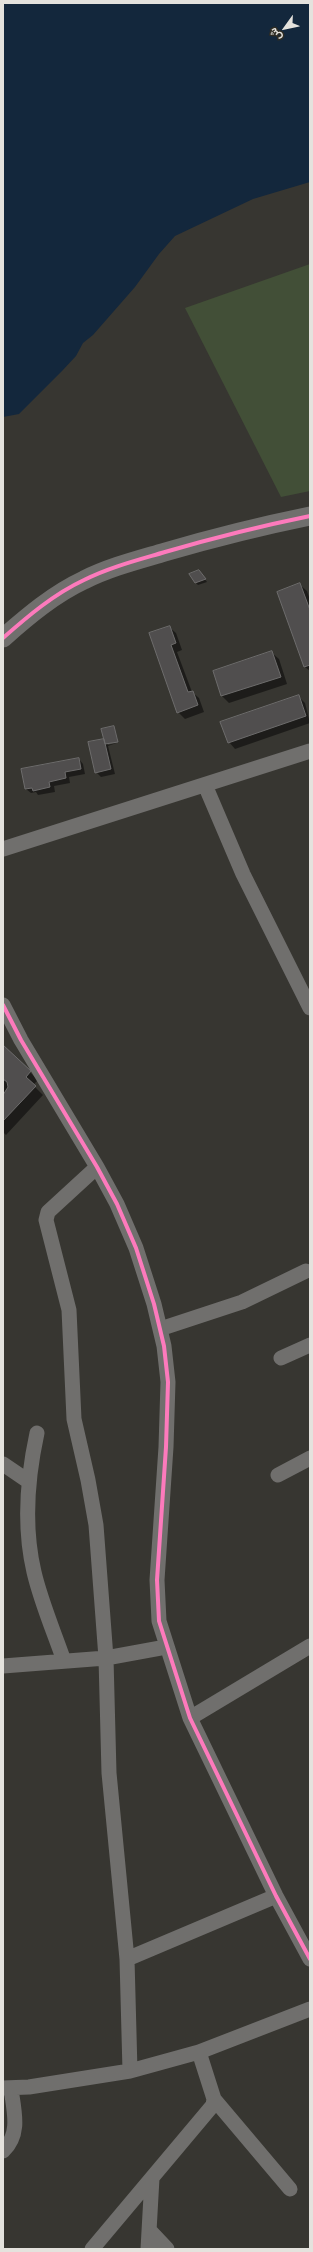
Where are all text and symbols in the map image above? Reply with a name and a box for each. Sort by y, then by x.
north arrow [265,8,305,48]
text: ش [265,26,284,44]

